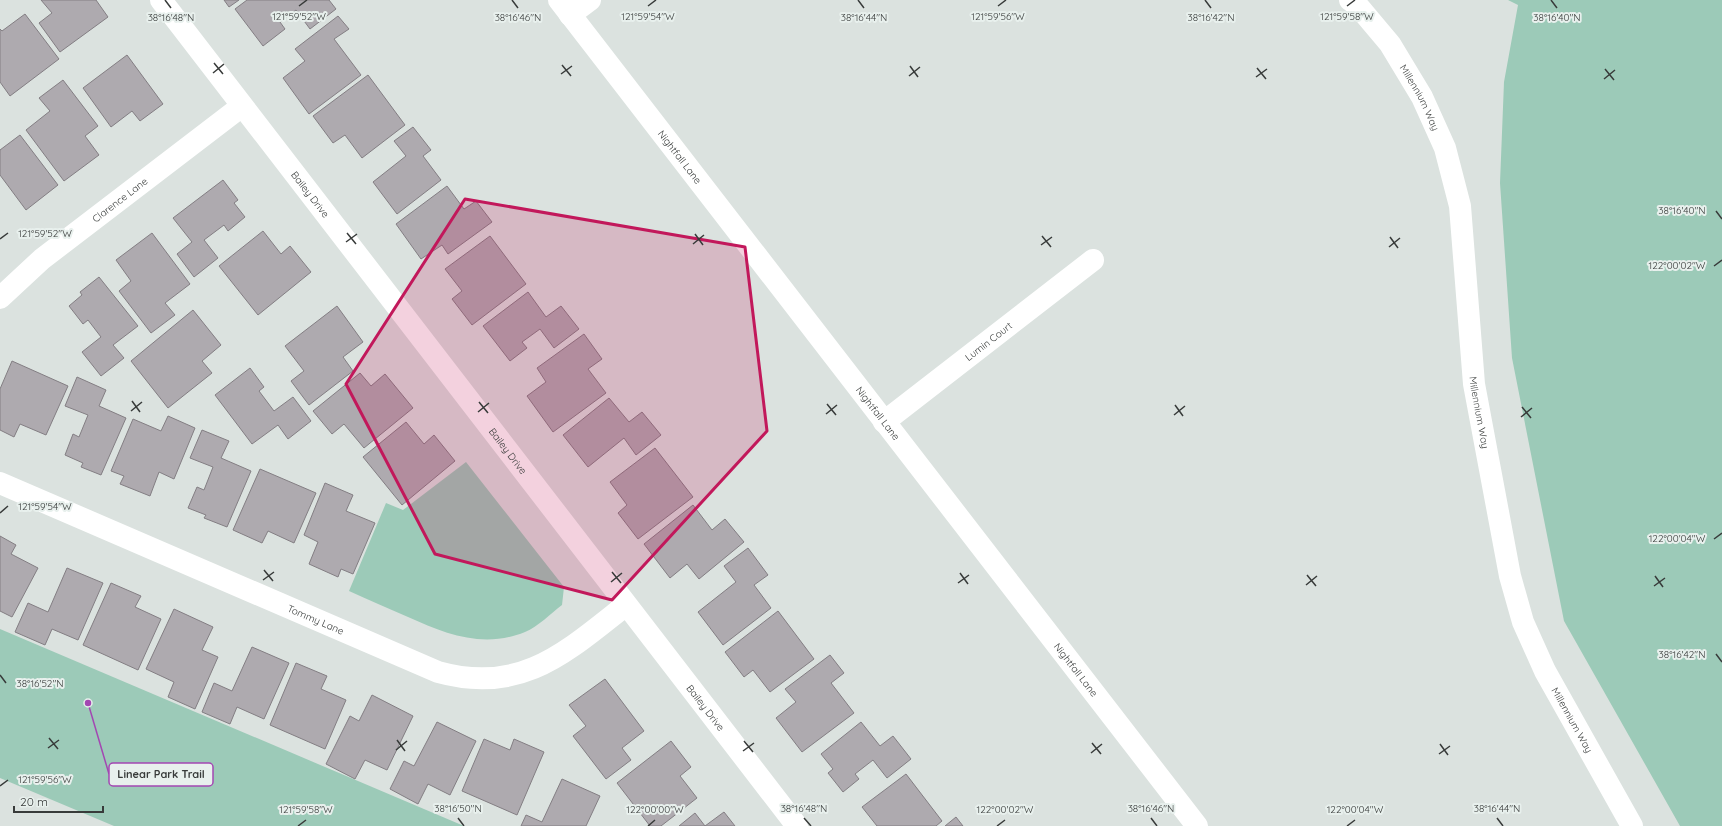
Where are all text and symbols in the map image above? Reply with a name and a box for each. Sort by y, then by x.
text: 121°59'52"W [272,10,326,23]
text: 121°59'54"W [621,10,675,23]
text: 121°59'56"W [971,10,1025,23]
text: 121°59'58"W [1320,10,1374,23]
text: 38°16'48"N [148,11,194,24]
text: 38°16'46"N [495,11,541,24]
text: 38°16'44"N [841,11,887,24]
text: 38°16'42"N [1188,11,1234,24]
text: 38°16'40"N [1533,11,1581,24]
street label: Millennium Way [1397,62,1443,132]
street label: Nightfall Lane [655,127,705,186]
street label: Bailey Drive [289,168,333,220]
street label: Clarence Lane [89,174,150,225]
text: 38°16'40"N [1658,204,1706,217]
text: 121°59'52"W [18,227,72,240]
text: 122°00'02"W [1649,259,1706,272]
street label: Lumin Court [962,318,1015,364]
street label: Millennium Way [1467,376,1492,450]
street label: Nightfall Lane [853,384,903,443]
street label: Bailey Drive [486,425,530,477]
text: 121°59'54"W [18,500,72,513]
text: 122°00'04"W [1649,532,1706,545]
street label: Tommy Lane [286,601,346,637]
street label: Nightfall Lane [1051,640,1101,699]
text: 38°16'42"N [1659,648,1705,661]
text: 38°16'52"N [16,677,64,690]
street label: Bailey Drive [684,682,728,734]
street label: Millennium Way [1549,685,1596,755]
callout: Linear Park Trail [109,763,213,786]
text: Linear Park Trail [117,767,205,781]
text: 121°59'56"W [18,773,72,786]
scale bar [14,788,103,814]
text: 20 m [20,794,48,809]
text: 38°16'50"N [434,802,482,815]
text: 38°16'48"N [781,802,827,815]
text: 38°16'46"N [1128,802,1174,815]
text: 38°16'44"N [1474,802,1520,815]
text: 121°59'58"W [279,803,333,816]
text: 122°00'00"W [626,803,684,816]
text: 122°00'02"W [977,803,1034,816]
text: 122°00'04"W [1327,803,1384,816]

